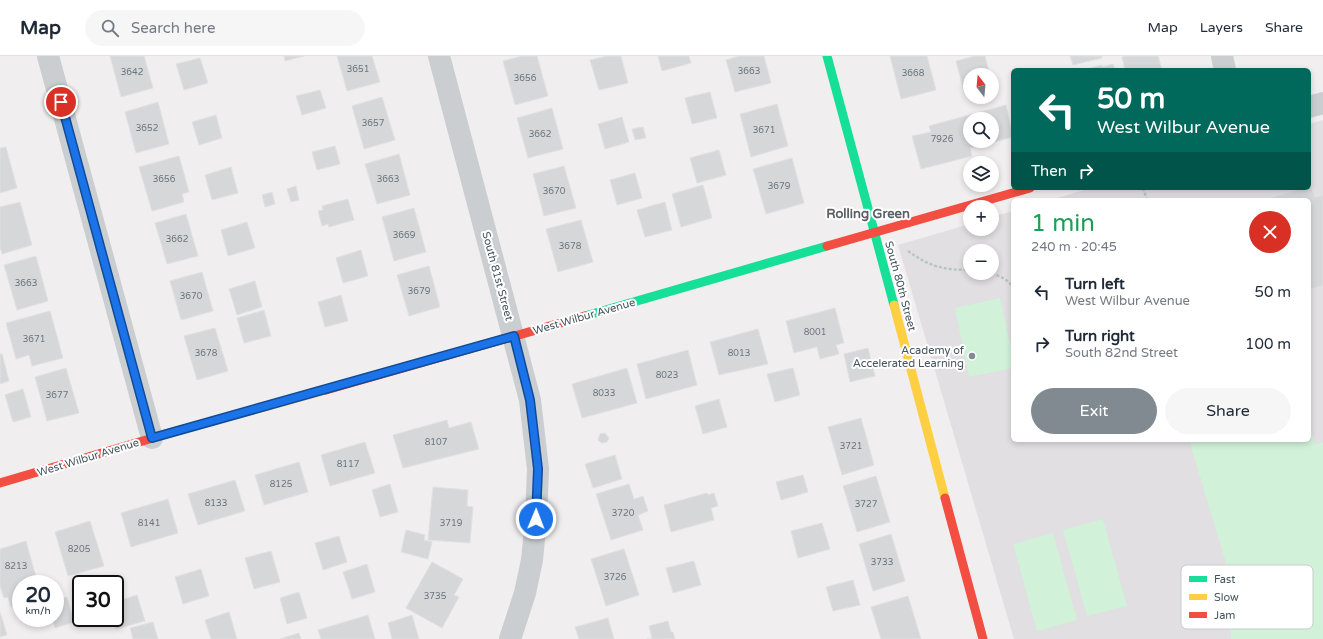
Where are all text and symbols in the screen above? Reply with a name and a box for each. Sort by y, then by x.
search box [85,10,365,46]
text: Map [20,17,61,39]
icon: search [99,17,121,39]
text: Search here [131,19,215,37]
text: Map [1148,19,1178,36]
text: Layers [1200,19,1243,36]
text: Share [1265,19,1303,36]
house number: 3651 [347,64,369,75]
house number: 3663 [738,66,760,77]
house number: 3642 [121,67,143,78]
house number: 3668 [902,68,925,79]
north arrow [963,68,999,104]
map controls [963,68,999,280]
house number: 3656 [514,73,537,84]
text: 50 m [1097,82,1165,116]
icon: left [1031,84,1083,136]
pin [44,85,78,119]
icon: arrive [50,91,72,113]
button: search [963,112,999,148]
text: West Wilbur Avenue [1097,116,1270,138]
house number: 3657 [362,118,385,129]
house number: 3652 [136,123,158,134]
house number: 3671 [753,125,775,136]
house number: 3662 [529,129,551,140]
house number: 7926 [931,134,954,145]
button: layers [963,156,999,192]
icon: right [1075,160,1097,182]
text: Then [1031,162,1067,180]
house number: 3656 [153,174,176,185]
house number: 3663 [377,174,399,185]
house number: 3679 [768,181,791,192]
house number: 3670 [543,186,566,197]
button: + [963,200,999,236]
district label: Rolling Green [826,206,910,222]
text: 1 min [1031,209,1095,238]
button: close [1249,211,1291,253]
house number: 3669 [393,230,416,241]
street label: South 81st Street [479,230,516,322]
house number: 3662 [166,234,188,245]
text: 240 m · 20:45 [1031,239,1117,255]
street label: South 80th Street [882,240,919,333]
house number: 3678 [559,241,582,252]
button: − [963,244,999,280]
text: Turn left [1065,275,1125,293]
house number: 3663 [15,278,37,289]
icon: left [1031,281,1053,303]
text: 50 m [1254,283,1291,301]
house number: 3679 [408,286,431,297]
house number: 3670 [180,291,203,302]
text: West Wilbur Avenue [1065,293,1190,309]
street label: West Wilbur Avenue [532,296,637,337]
house number: 8001 [804,327,826,338]
text: Turn right [1065,327,1135,345]
icon: right [1031,333,1053,355]
house number: 3671 [23,334,45,345]
text: 100 m [1245,335,1291,353]
place label: Academy of Accelerated Learning [853,344,965,370]
text: South 82nd Street [1065,345,1178,361]
house number: 3678 [195,348,218,359]
house number: 8013 [728,348,750,359]
marker: Academy of Accelerated Learning [967,351,977,361]
house number: 8023 [656,370,678,381]
house number: 8033 [593,388,615,399]
button: Exit [1031,388,1157,434]
button: Share [1165,388,1291,434]
house number: 3677 [46,390,69,401]
street label: West Wilbur Avenue [36,436,141,479]
house number: 8107 [425,437,448,448]
house number: 3721 [840,441,862,452]
house number: 8117 [337,459,360,470]
house number: 8125 [270,479,293,490]
house number: 8133 [205,498,227,509]
position arrow [515,498,557,540]
house number: 3727 [855,499,878,510]
house number: 3720 [612,508,635,519]
house number: 8141 [138,518,160,529]
house number: 3719 [440,518,463,529]
house number: 8205 [68,544,91,555]
house number: 3733 [871,557,893,568]
house number: 8213 [5,561,27,572]
legend [1181,565,1313,629]
house number: 3726 [604,572,627,583]
text: Fast [1214,573,1235,586]
speed limit sign: 30 [72,575,124,627]
text: 20 [25,584,51,608]
house number: 3735 [424,591,447,602]
text: Slow [1214,591,1239,604]
text: km/h [25,605,51,617]
text: Jam [1214,609,1235,622]

